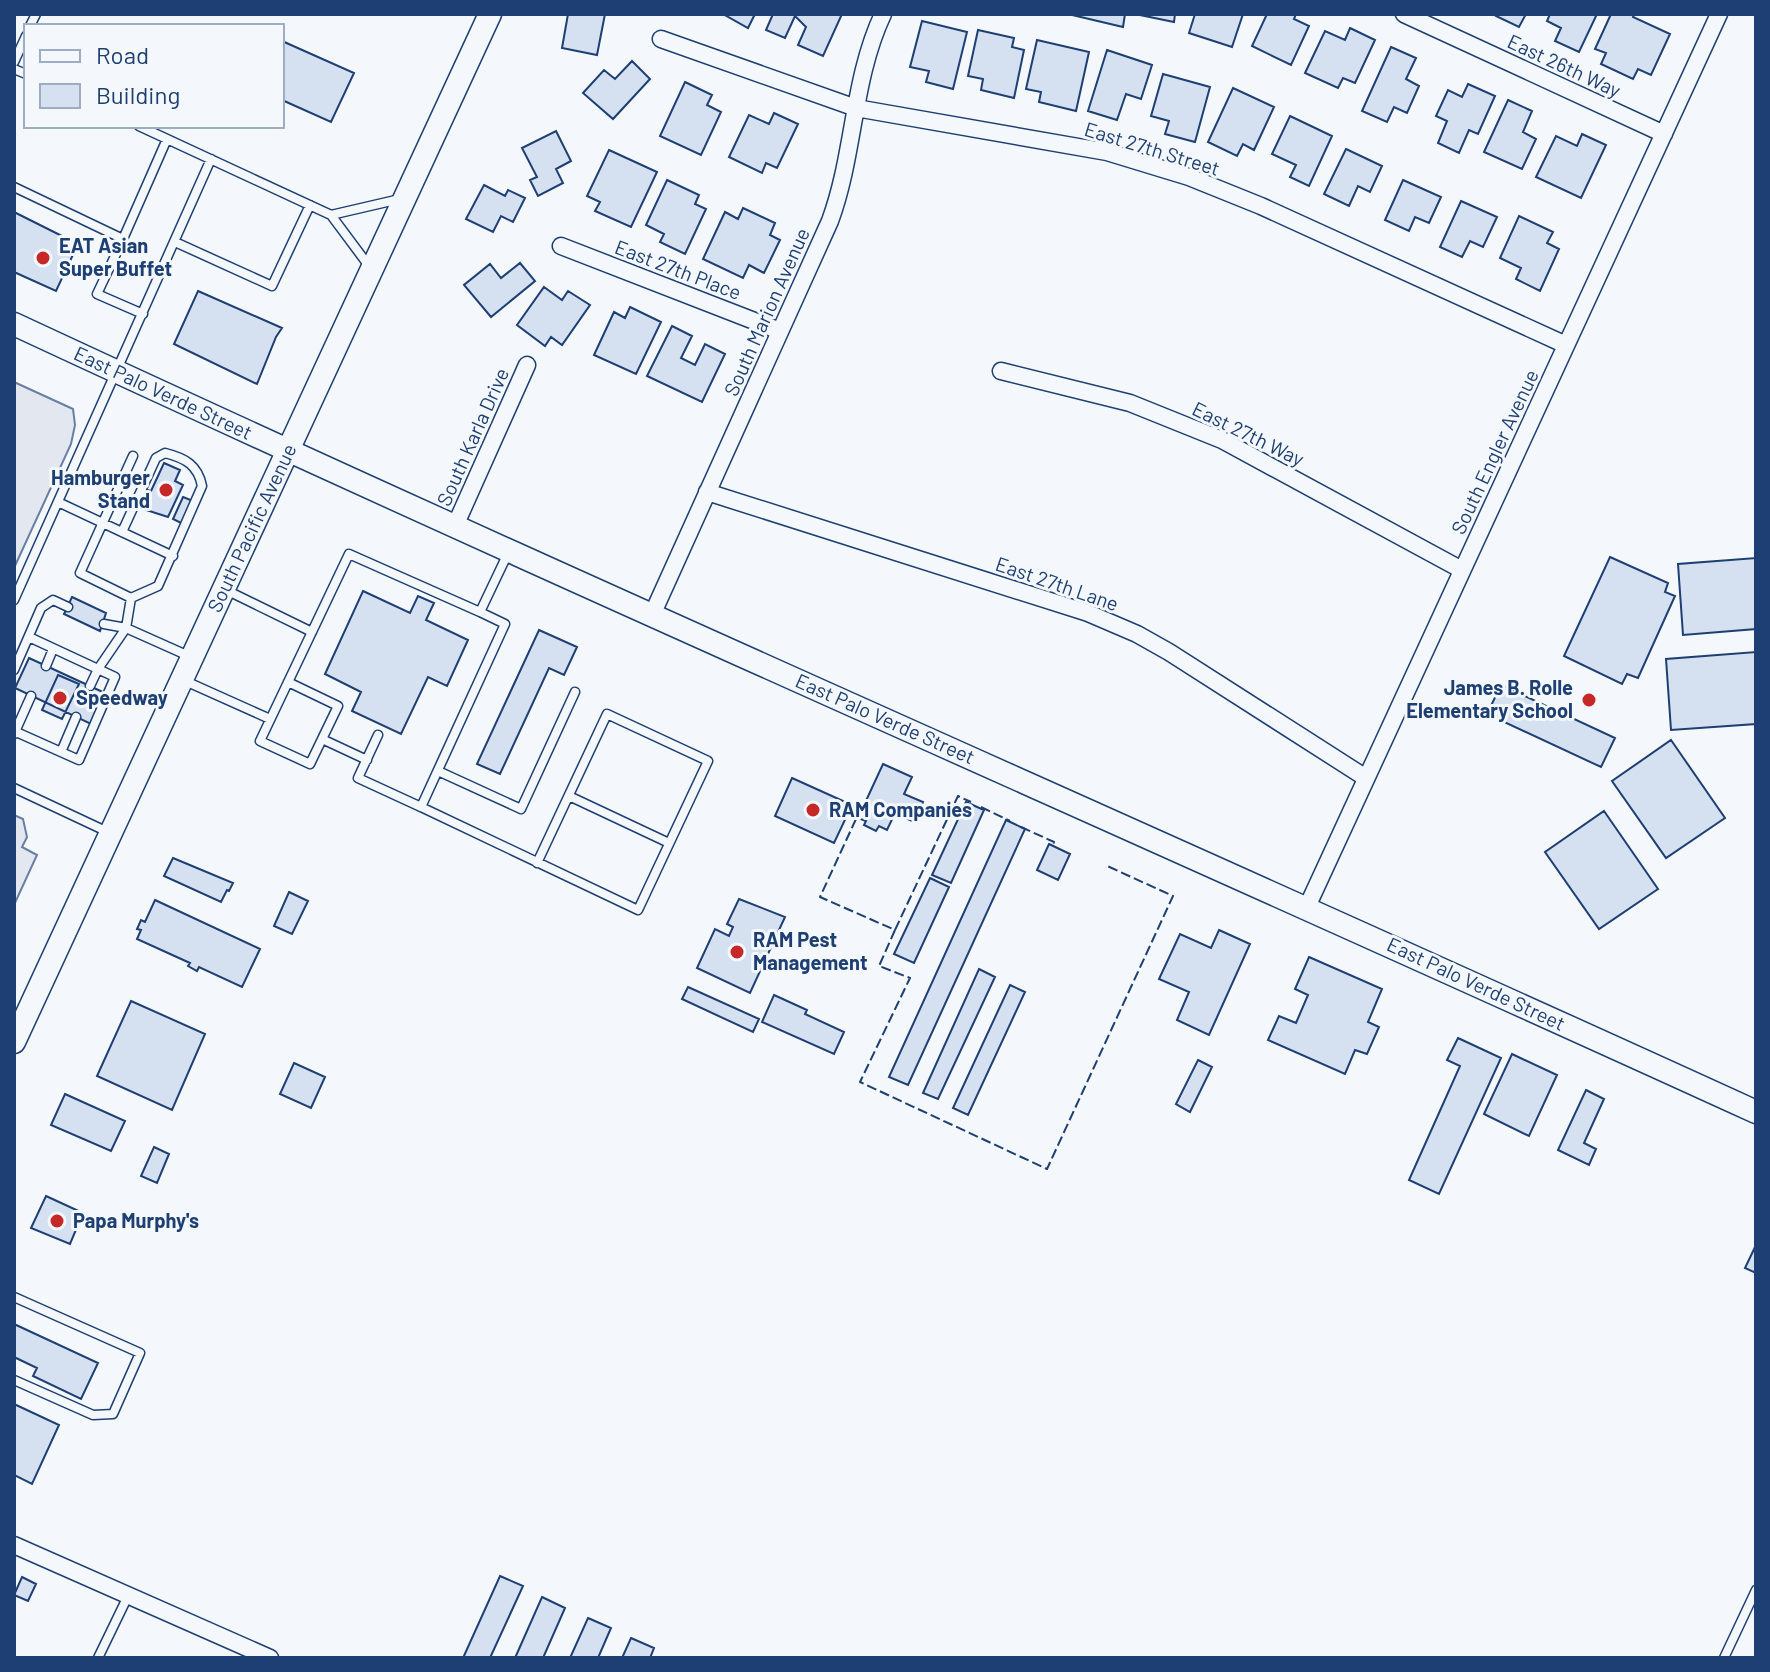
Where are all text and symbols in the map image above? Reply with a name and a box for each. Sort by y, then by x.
legend [24,24,284,128]
street label: East 26th Way [1504,28,1625,102]
text: Road [96,40,149,69]
text: Building [96,80,180,109]
street label: East 27th Street [1082,116,1223,180]
street label: South Marion Avenue [718,224,814,399]
place label: EAT Asian Super Buffet [59,233,172,280]
street label: East 27th Place [612,234,745,304]
marker: EAT Asian Super Buffet [34,249,52,267]
street label: East Palo Verde Street [71,340,256,444]
street label: South Karla Drive [431,364,513,509]
street label: South Engler Avenue [1445,365,1543,538]
street label: East 27th Way [1189,396,1308,470]
street label: South Pacific Avenue [202,440,301,616]
place label: Hamburger Stand [51,465,150,512]
marker: Hamburger Stand [157,481,175,499]
street label: East 27th Lane [993,551,1122,615]
street label: East Palo Verde Street [792,668,979,768]
place label: James B. Rolle Elementary School [1406,675,1573,722]
place label: Speedway [76,685,168,709]
marker: Speedway [51,689,69,707]
marker: James B. Rolle Elementary School [1580,691,1598,709]
place label: RAM Companies [829,797,972,821]
marker: RAM Companies [804,801,822,819]
place label: RAM Pest Management [753,927,868,974]
street label: East Palo Verde Street [1384,931,1569,1035]
marker: RAM Pest Management [728,943,746,961]
place label: Papa Murphy's [73,1208,199,1232]
marker: Papa Murphy's [48,1212,66,1230]

